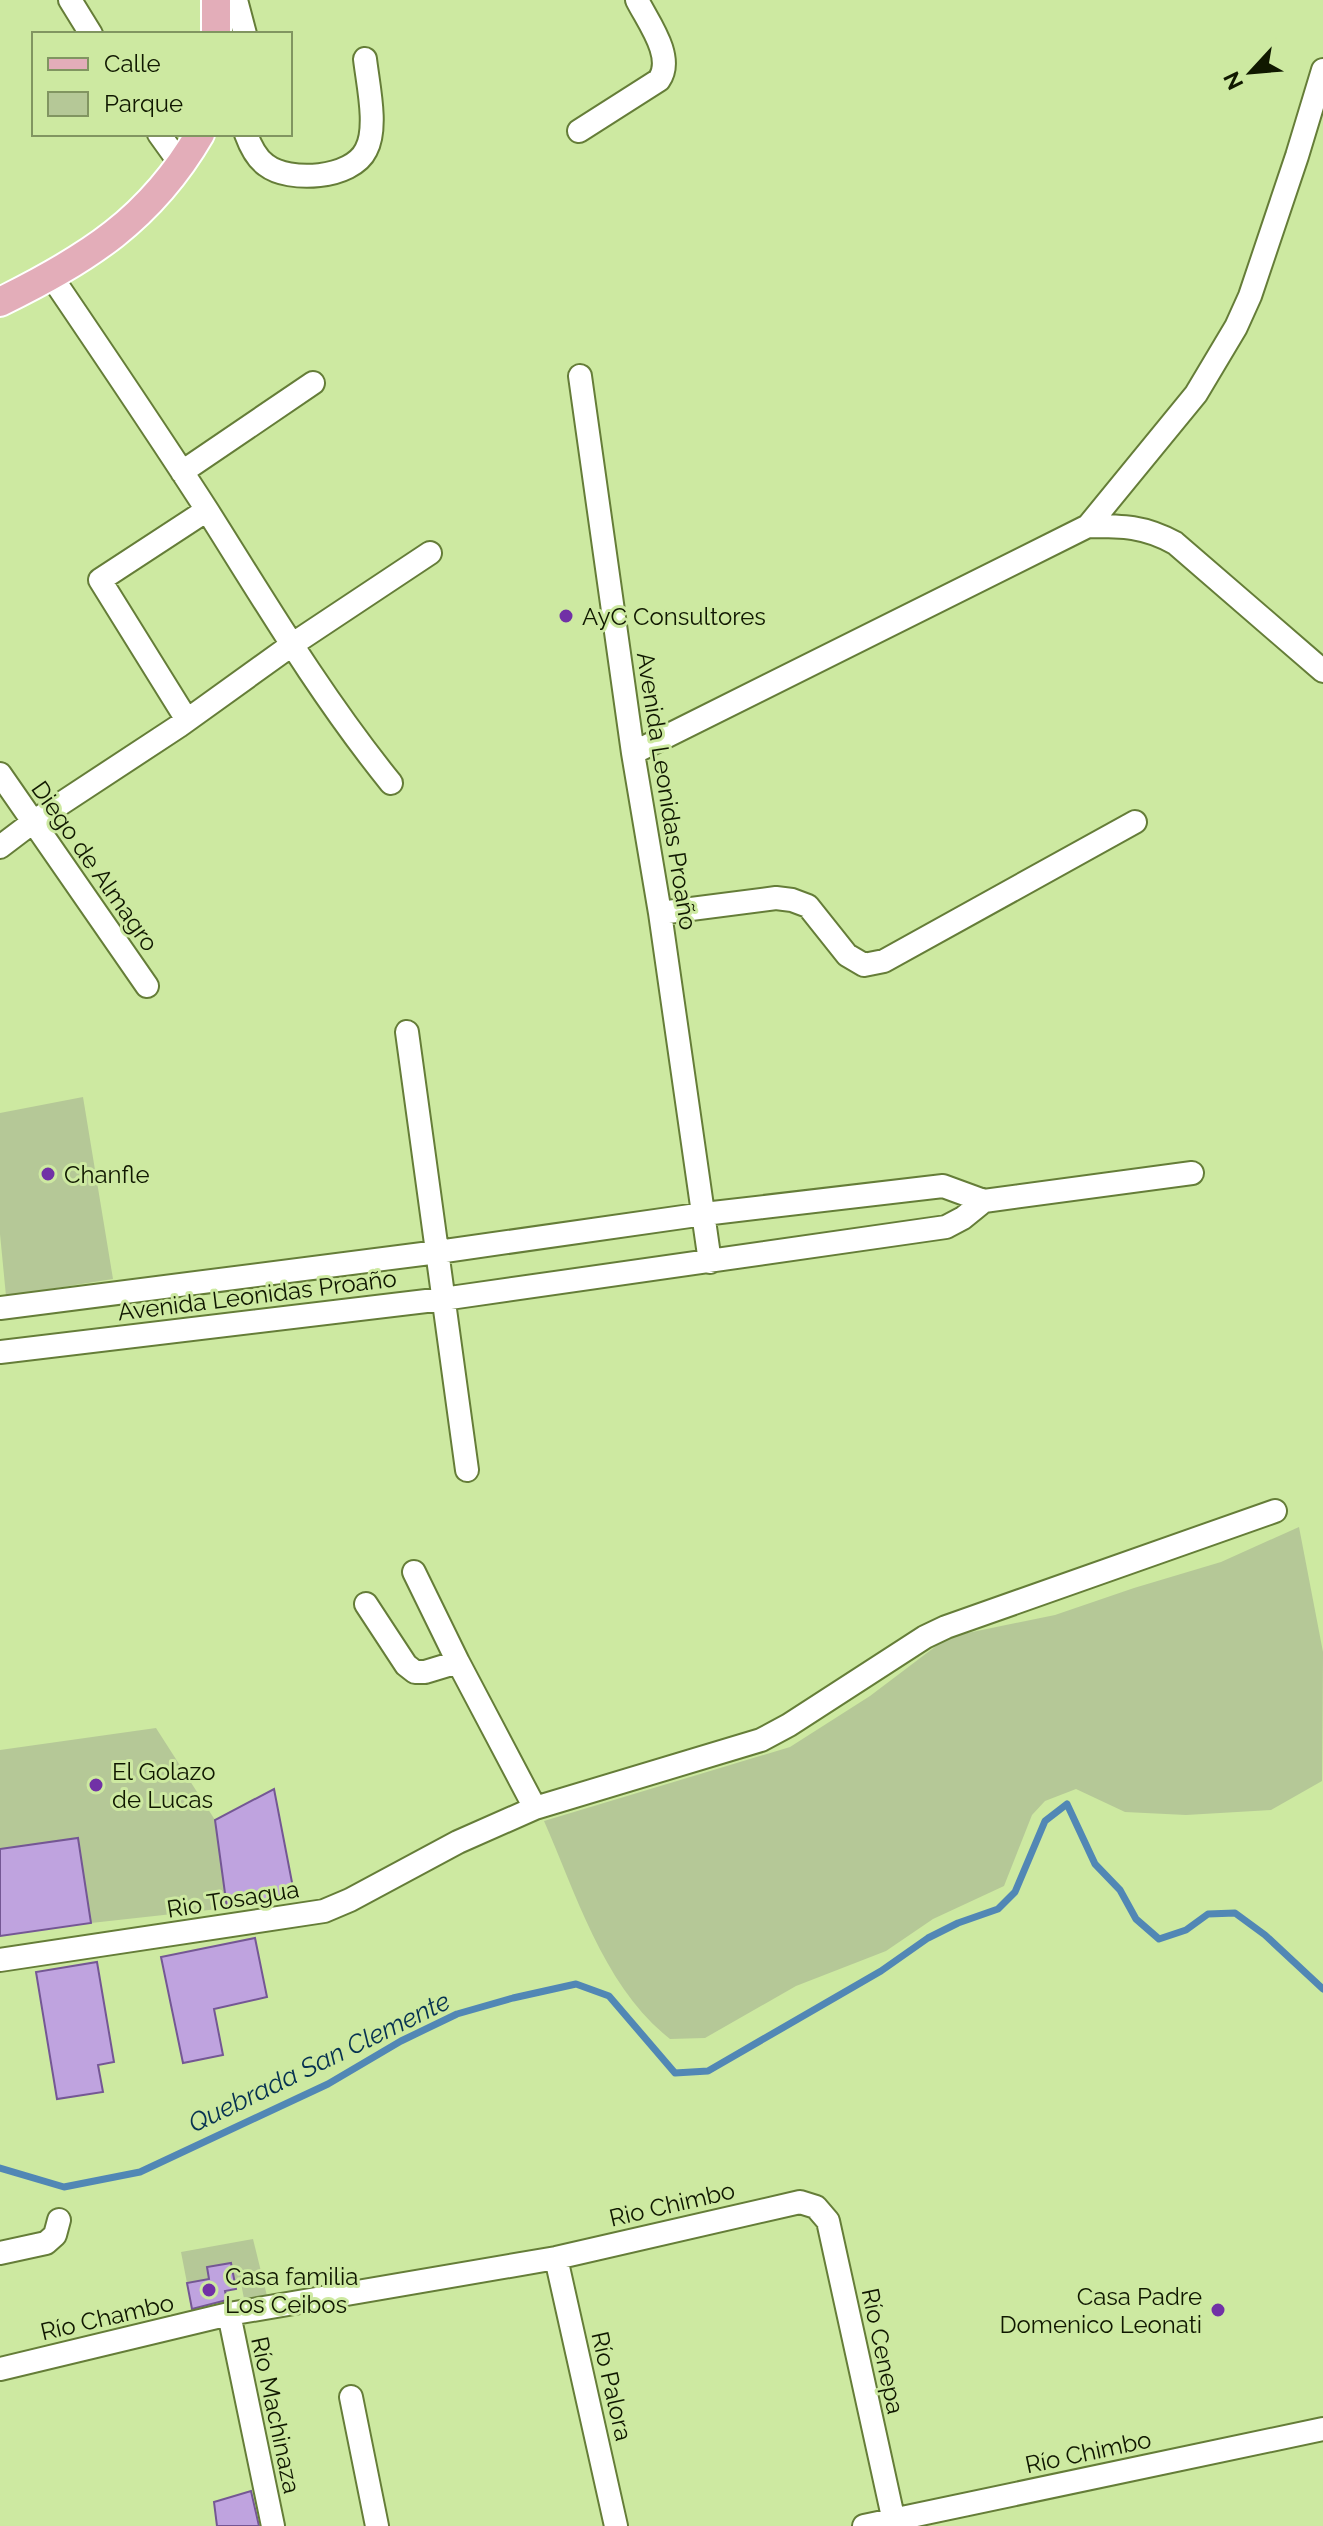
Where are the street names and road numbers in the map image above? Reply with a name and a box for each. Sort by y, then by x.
street label: Avenida Leonidas Proaño [631,650,703,932]
street label: Diego de Almagro [25,775,165,957]
street label: Avenida Leonidas Proaño [116,1263,398,1327]
street label: Rio Tosagua [165,1874,301,1924]
street label: Rio Chimbo [606,2175,738,2233]
street label: Río Cenepa [856,2286,910,2416]
street label: Río Chambo [38,2288,176,2346]
street label: Río Palora [585,2329,639,2443]
street label: Río Machinaza [245,2334,307,2496]
street label: Río Chimbo [1022,2425,1154,2479]

